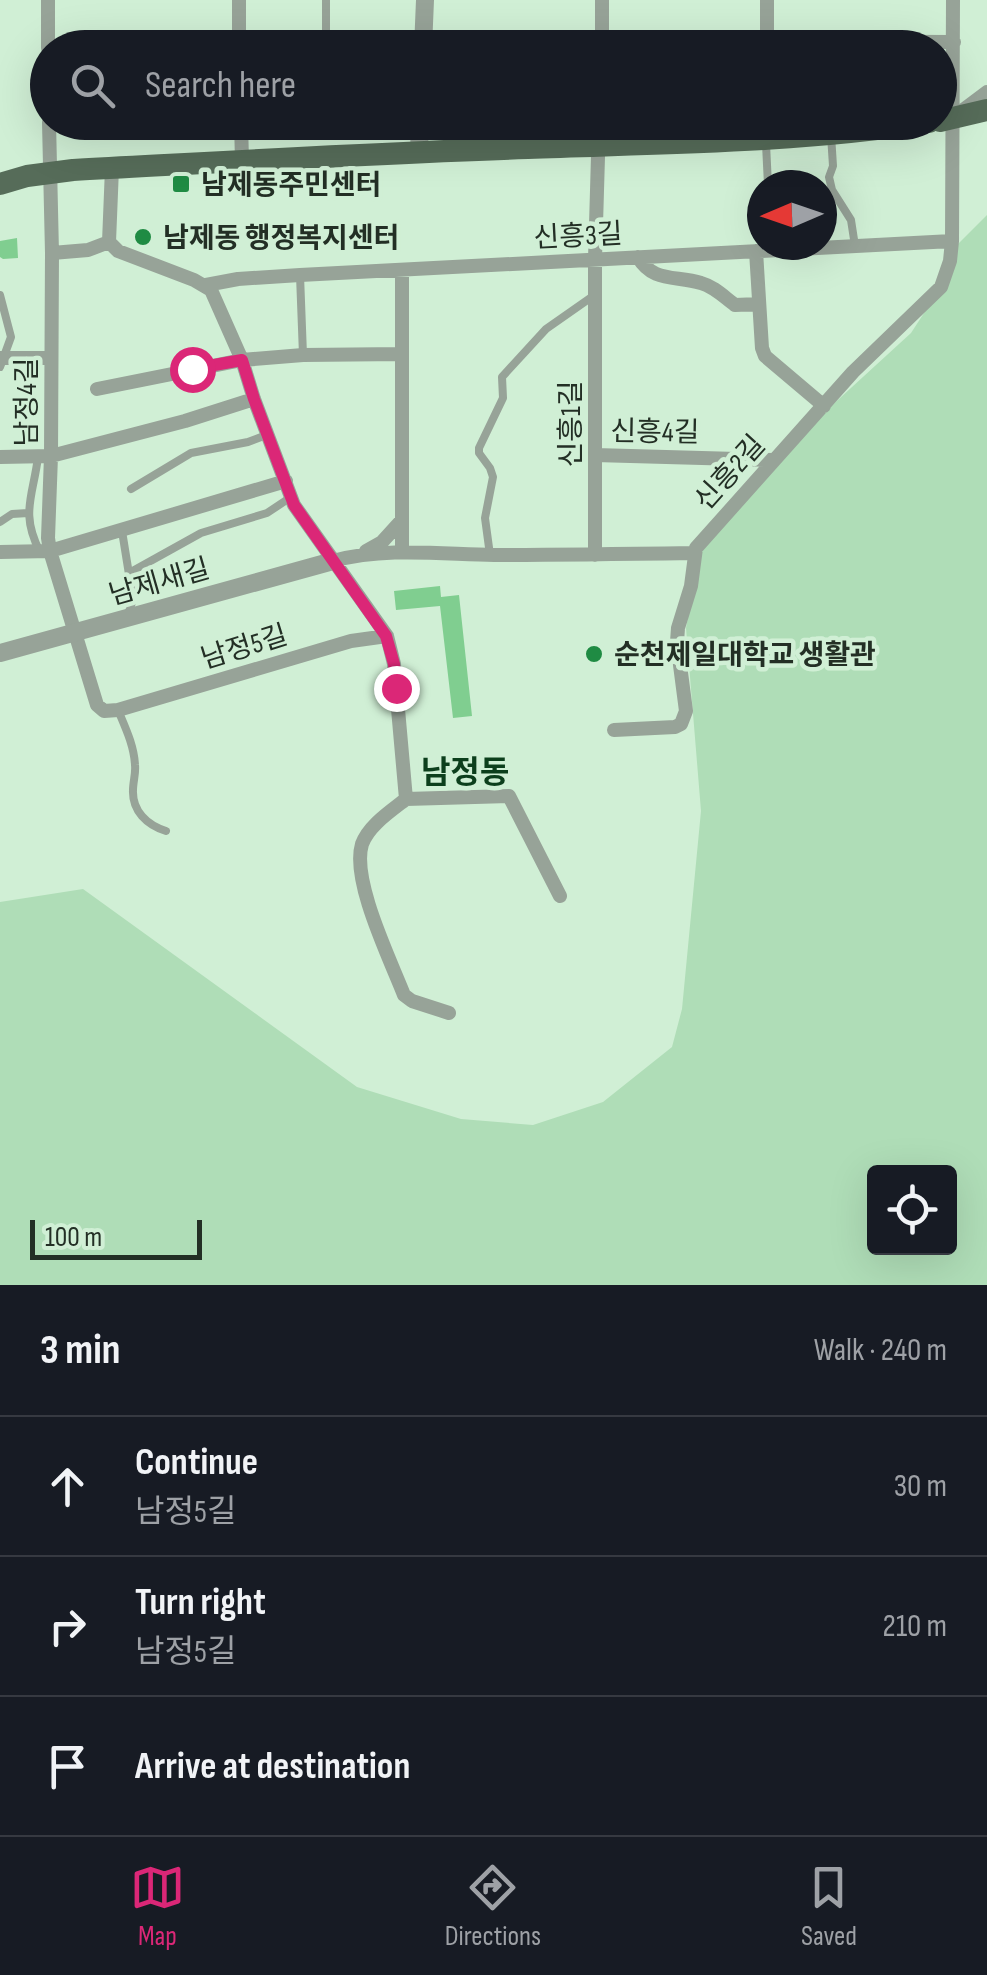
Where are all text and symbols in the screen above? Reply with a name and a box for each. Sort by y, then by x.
search box [30,30,957,140]
icon: search [65,58,120,113]
text: Search here [145,63,296,108]
place label: 남제동주민센터 [201,169,381,202]
north arrow [747,170,837,260]
marker: 남제동주민센터 [170,173,192,195]
street label: 신흥3길 [533,218,623,255]
place label: 남제동 행정복지센터 [163,222,399,255]
marker: 남제동 행정복지센터 [132,226,154,248]
route start [170,347,216,393]
street label: 남정4길 [11,358,44,446]
street label: 신흥1길 [555,380,588,468]
street label: 신흥4길 [610,415,700,450]
street label: 신흥2길 [688,429,772,517]
street label: 남제새길 [105,552,213,613]
street label: 남정5길 [197,619,292,676]
place label: 순천제일대학교 생활관 [614,639,876,672]
marker: 순천제일대학교 생활관 [583,643,605,665]
route end [374,666,420,712]
district label: 남정동 [421,754,509,793]
map controls [867,1165,957,1255]
button: locate [867,1165,957,1255]
scale bar [30,1215,202,1260]
text: 100 m [45,1221,102,1254]
text: 3 min [40,1325,120,1376]
text: Walk · 240 m [814,1331,947,1370]
text: Continue [135,1440,258,1485]
icon: ahead [40,1459,95,1514]
text: 30 m [894,1467,947,1506]
text: 남정5길 [135,1493,236,1532]
text: Turn right [135,1580,266,1625]
icon: right [40,1599,95,1654]
text: 210 m [883,1607,947,1646]
text: 남정5길 [135,1633,236,1672]
icon: arrive [40,1739,95,1794]
text: Arrive at destination [135,1744,410,1789]
tab: Map [130,1860,185,1953]
tab: Directions [445,1860,541,1953]
tab: Saved [801,1860,857,1953]

